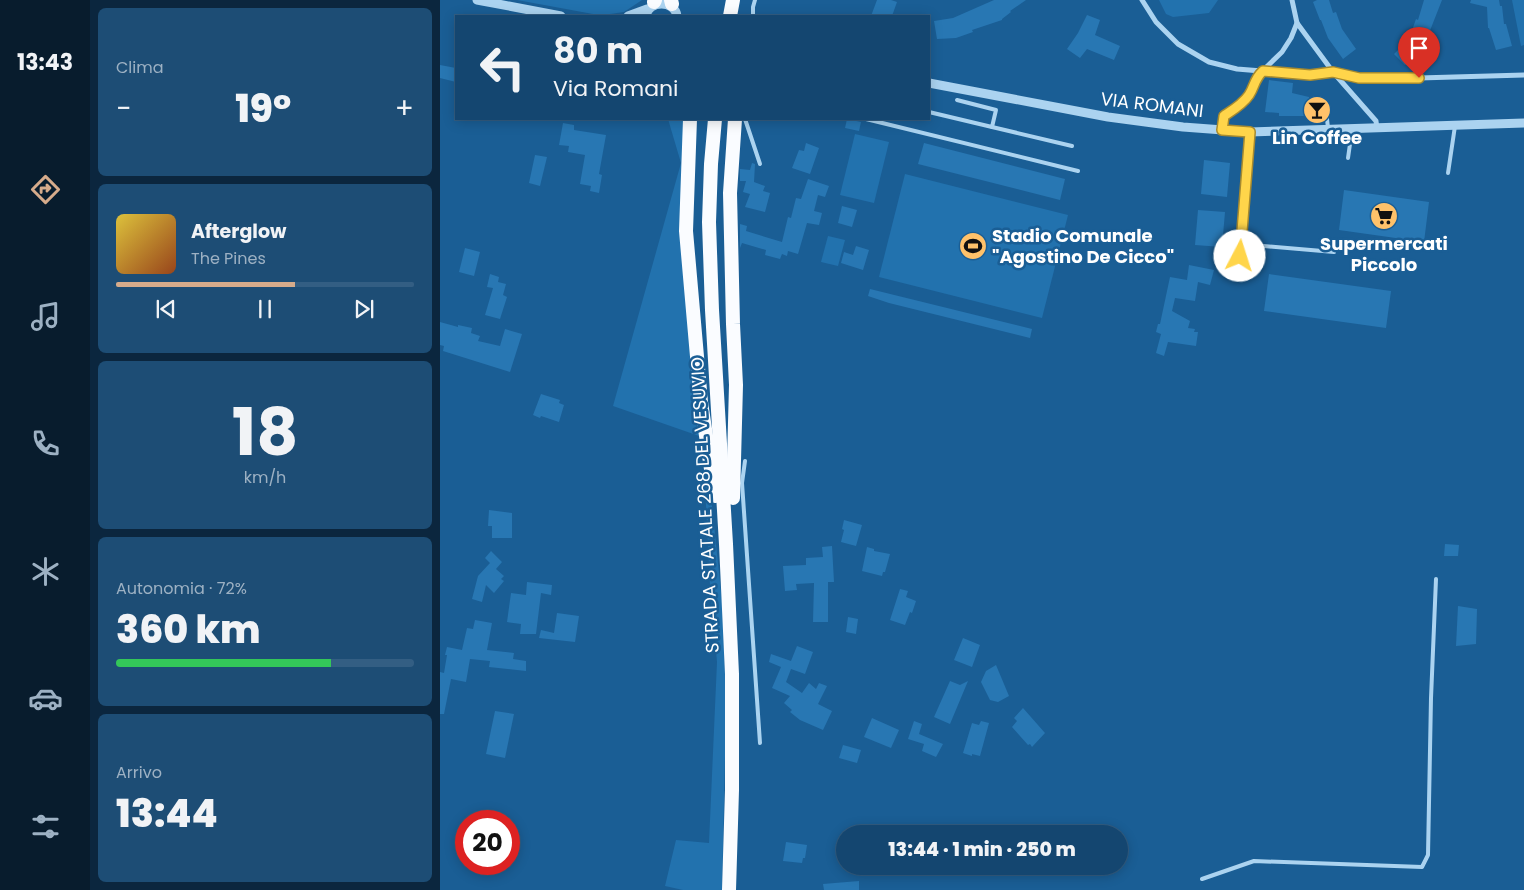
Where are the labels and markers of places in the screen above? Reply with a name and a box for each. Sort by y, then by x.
pin [1398,27,1440,78]
bar icon: Lin Coffee [1302,95,1332,125]
place label: Lin Coffee [1272,125,1362,150]
supermarket icon: Supermercati Piccolo [1369,201,1399,231]
place label: Stadio Comunale "Agostino De Cicco" [992,223,1174,269]
sports icon: Stadio Comunale "Agostino De Cicco" [958,231,988,261]
place label: Supermercati Piccolo [1320,231,1448,277]

